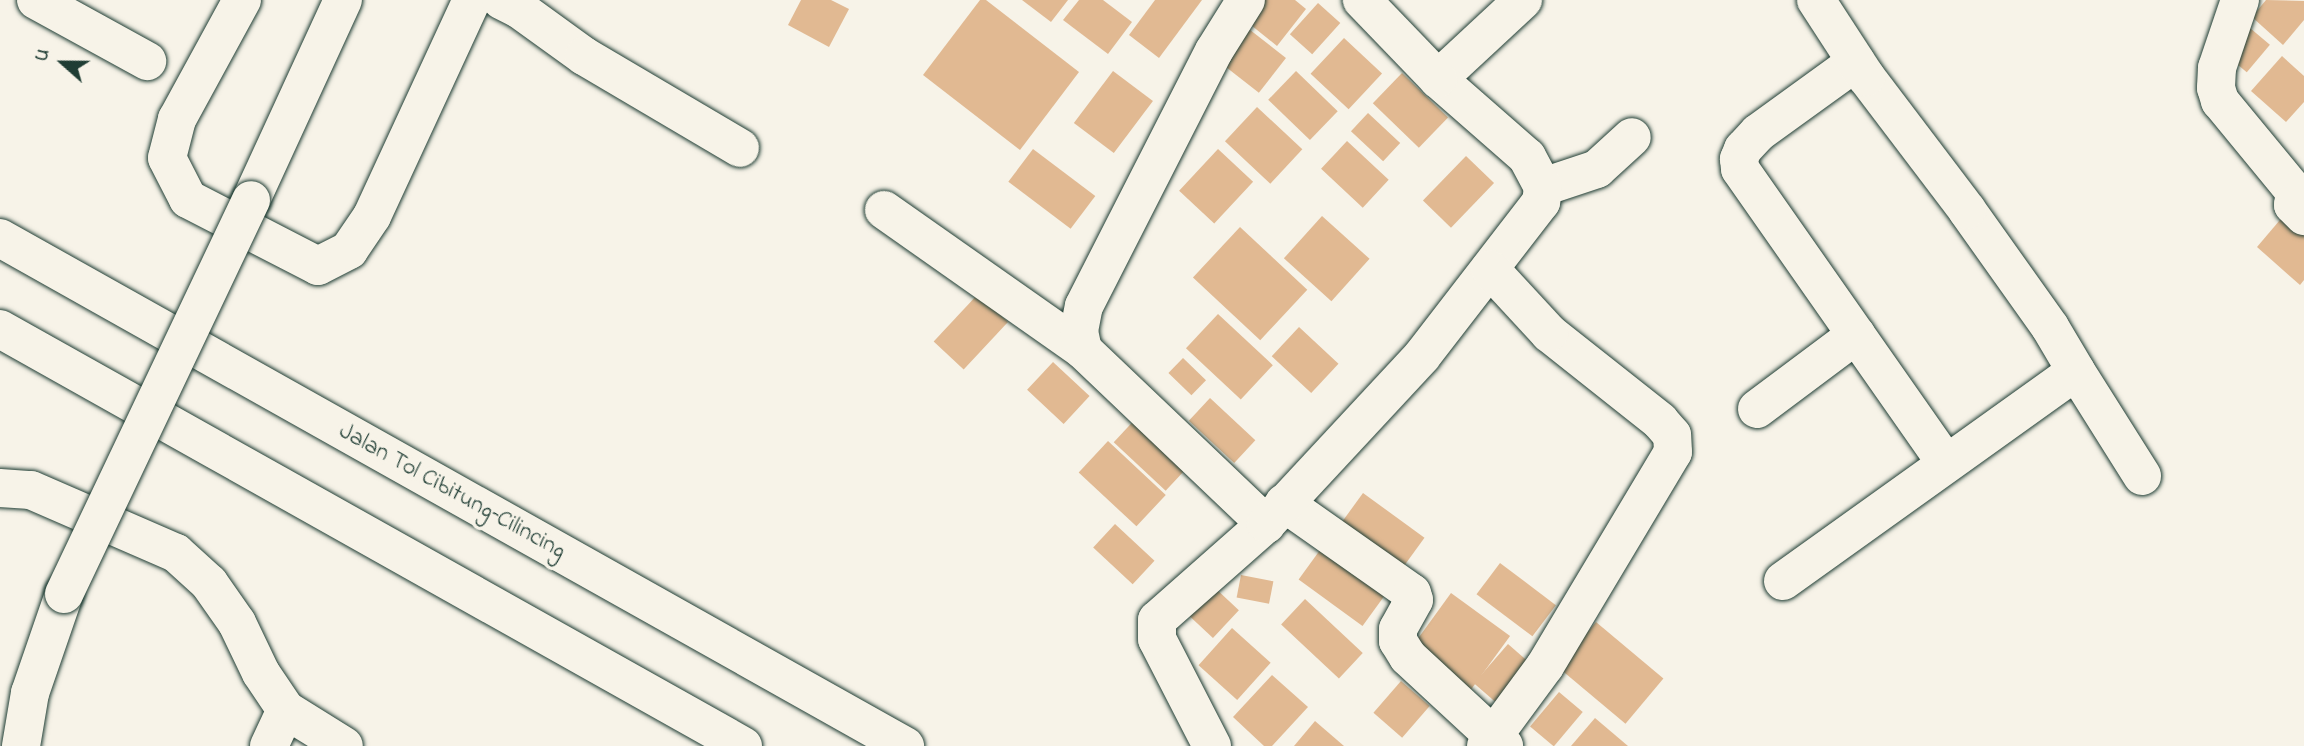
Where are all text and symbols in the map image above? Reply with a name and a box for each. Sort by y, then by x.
north arrow [28,28,98,98]
text: U [28,45,58,66]
street label: Jalan Tol Cibitung–Cilincing [333,418,571,566]

